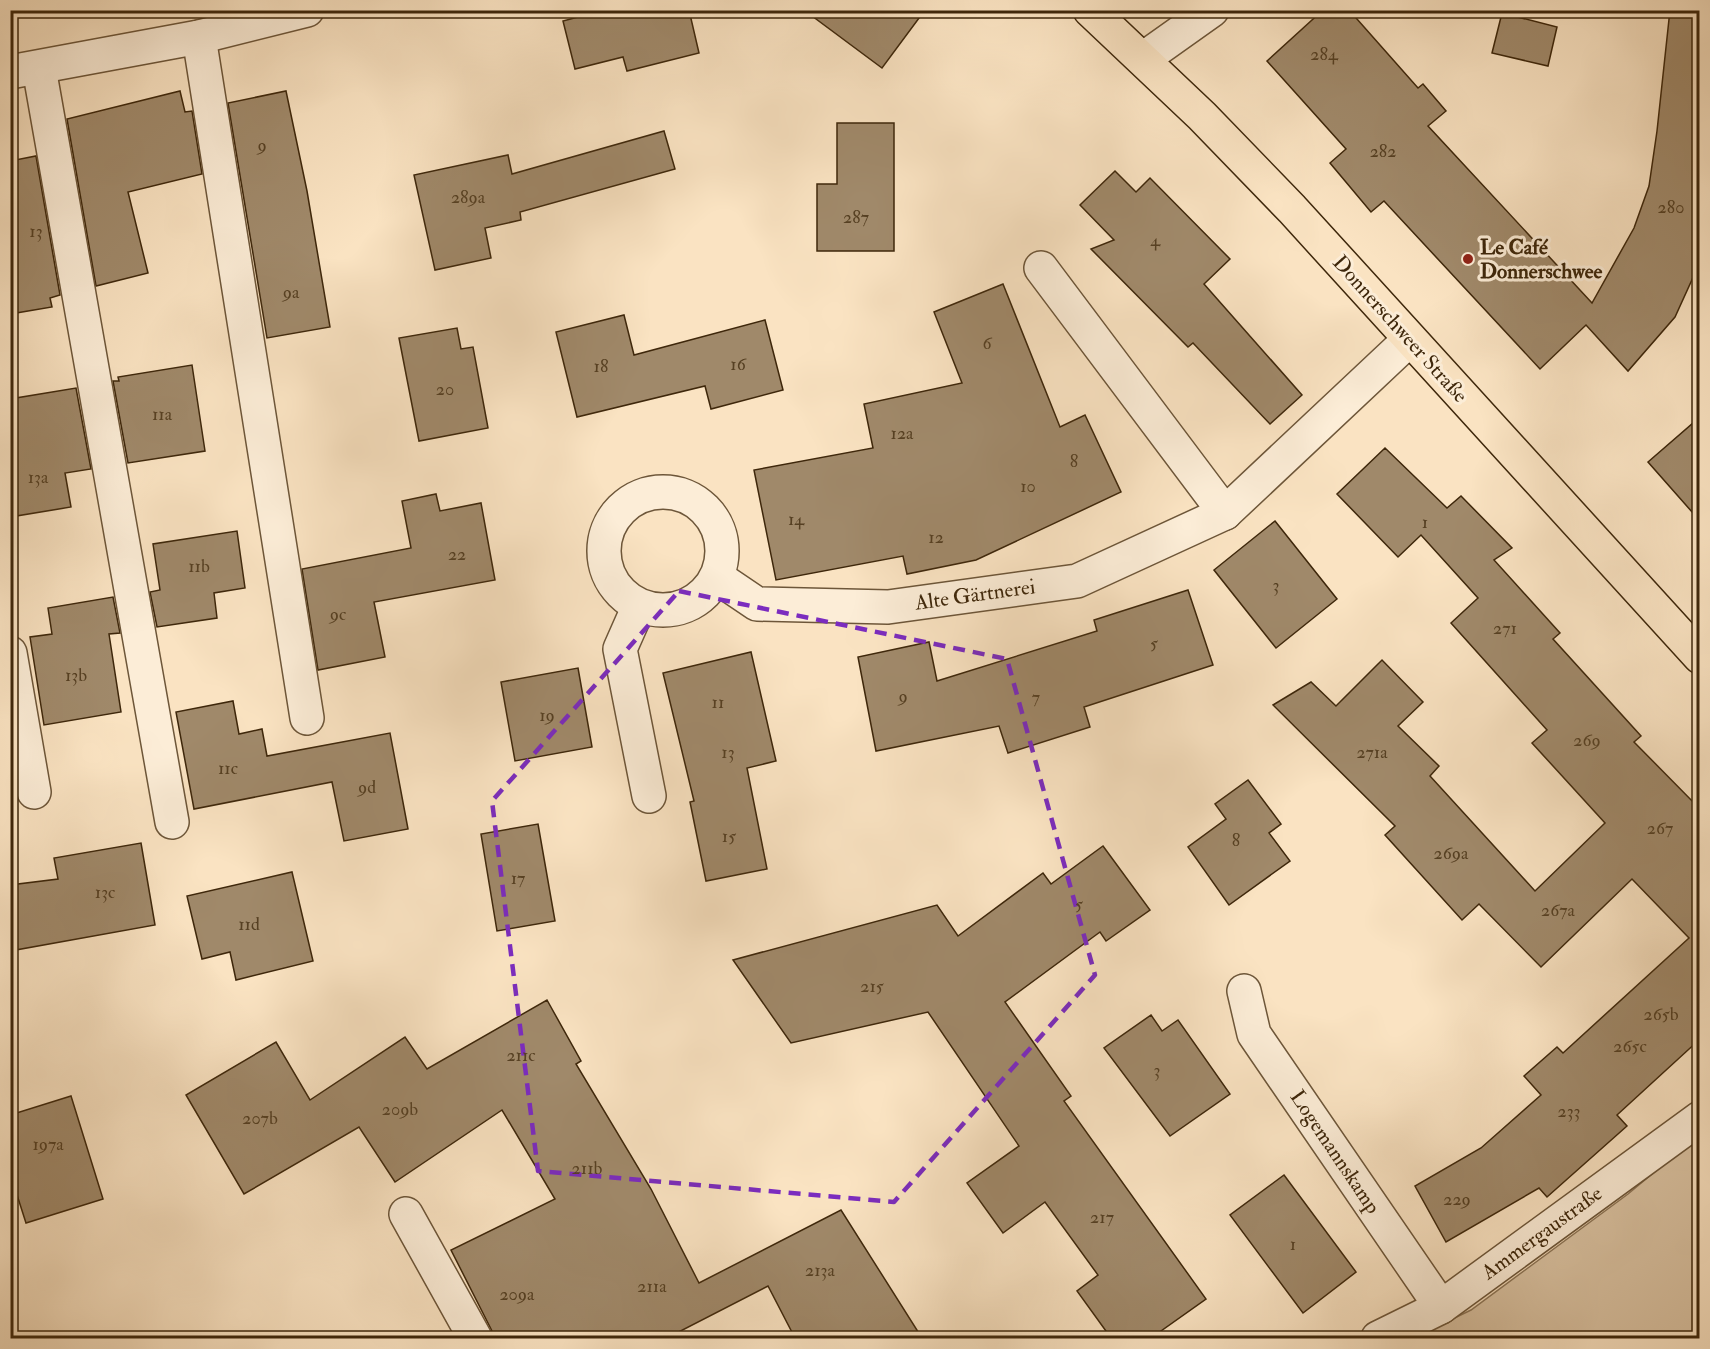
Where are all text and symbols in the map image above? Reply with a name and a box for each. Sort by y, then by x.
house number: 284 [1310,43,1339,66]
house number: 9 [255,134,267,157]
house number: 282 [1370,140,1396,163]
house number: 289a [451,186,486,209]
house number: 280 [1658,196,1684,219]
house number: 287 [843,206,869,229]
house number: 13 [29,220,43,243]
house number: 4 [1150,229,1161,252]
place label: Le Café Donnerschwee [1480,234,1602,285]
street label: Donnerschweer Straße [1327,250,1474,409]
marker: Le Café Donnerschwee [1461,252,1475,266]
house number: 9a [281,281,300,304]
house number: 6 [982,332,992,355]
house number: 16 [730,353,747,376]
house number: 18 [594,355,608,378]
house number: 20 [436,378,454,401]
house number: 11a [152,403,173,426]
house number: 12a [891,422,914,445]
house number: 8 [1070,450,1078,473]
house number: 13a [28,466,49,489]
house number: 10 [1020,475,1036,498]
house number: 14 [788,508,805,531]
house number: 1 [1422,511,1428,534]
house number: 12 [928,526,944,549]
house number: 22 [448,543,466,566]
house number: 11b [188,555,210,578]
street label: Alte Gärtnerei [912,573,1037,617]
house number: 3 [1273,574,1279,597]
house number: 9c [328,603,346,626]
house number: 271 [1493,617,1517,640]
house number: 5 [1150,632,1158,655]
house number: 13b [65,664,87,687]
house number: 9 [896,685,908,708]
house number: 7 [1032,686,1040,709]
house number: 11 [712,691,724,714]
house number: 19 [539,704,555,727]
house number: 269 [1573,729,1601,752]
house number: 13 [721,741,735,764]
house number: 271a [1356,741,1388,764]
house number: 11c [218,757,238,780]
house number: 9d [356,776,376,799]
house number: 267 [1647,817,1673,840]
house number: 15 [722,825,736,848]
house number: 8 [1232,829,1240,852]
house number: 269a [1434,842,1469,865]
house number: 17 [511,867,525,890]
house number: 13c [95,881,115,904]
house number: 5 [1075,893,1083,916]
house number: 267a [1541,899,1576,922]
house number: 11d [238,913,260,936]
house number: 215 [860,975,884,998]
house number: 265b [1644,1003,1679,1026]
house number: 265c [1613,1035,1647,1058]
house number: 211c [506,1044,536,1067]
house number: 3 [1154,1059,1160,1082]
street label: Logemannskamp [1284,1085,1386,1219]
house number: 209b [382,1098,418,1121]
house number: 233 [1558,1100,1580,1123]
house number: 207b [242,1107,278,1130]
house number: 197a [32,1133,64,1156]
house number: 211b [572,1157,603,1180]
street label: Ammergaustraße [1475,1180,1608,1286]
house number: 229 [1443,1188,1471,1211]
house number: 217 [1090,1206,1114,1229]
house number: 1 [1290,1233,1296,1256]
house number: 213a [805,1259,836,1282]
house number: 211a [637,1275,667,1298]
house number: 209a [500,1283,535,1306]

